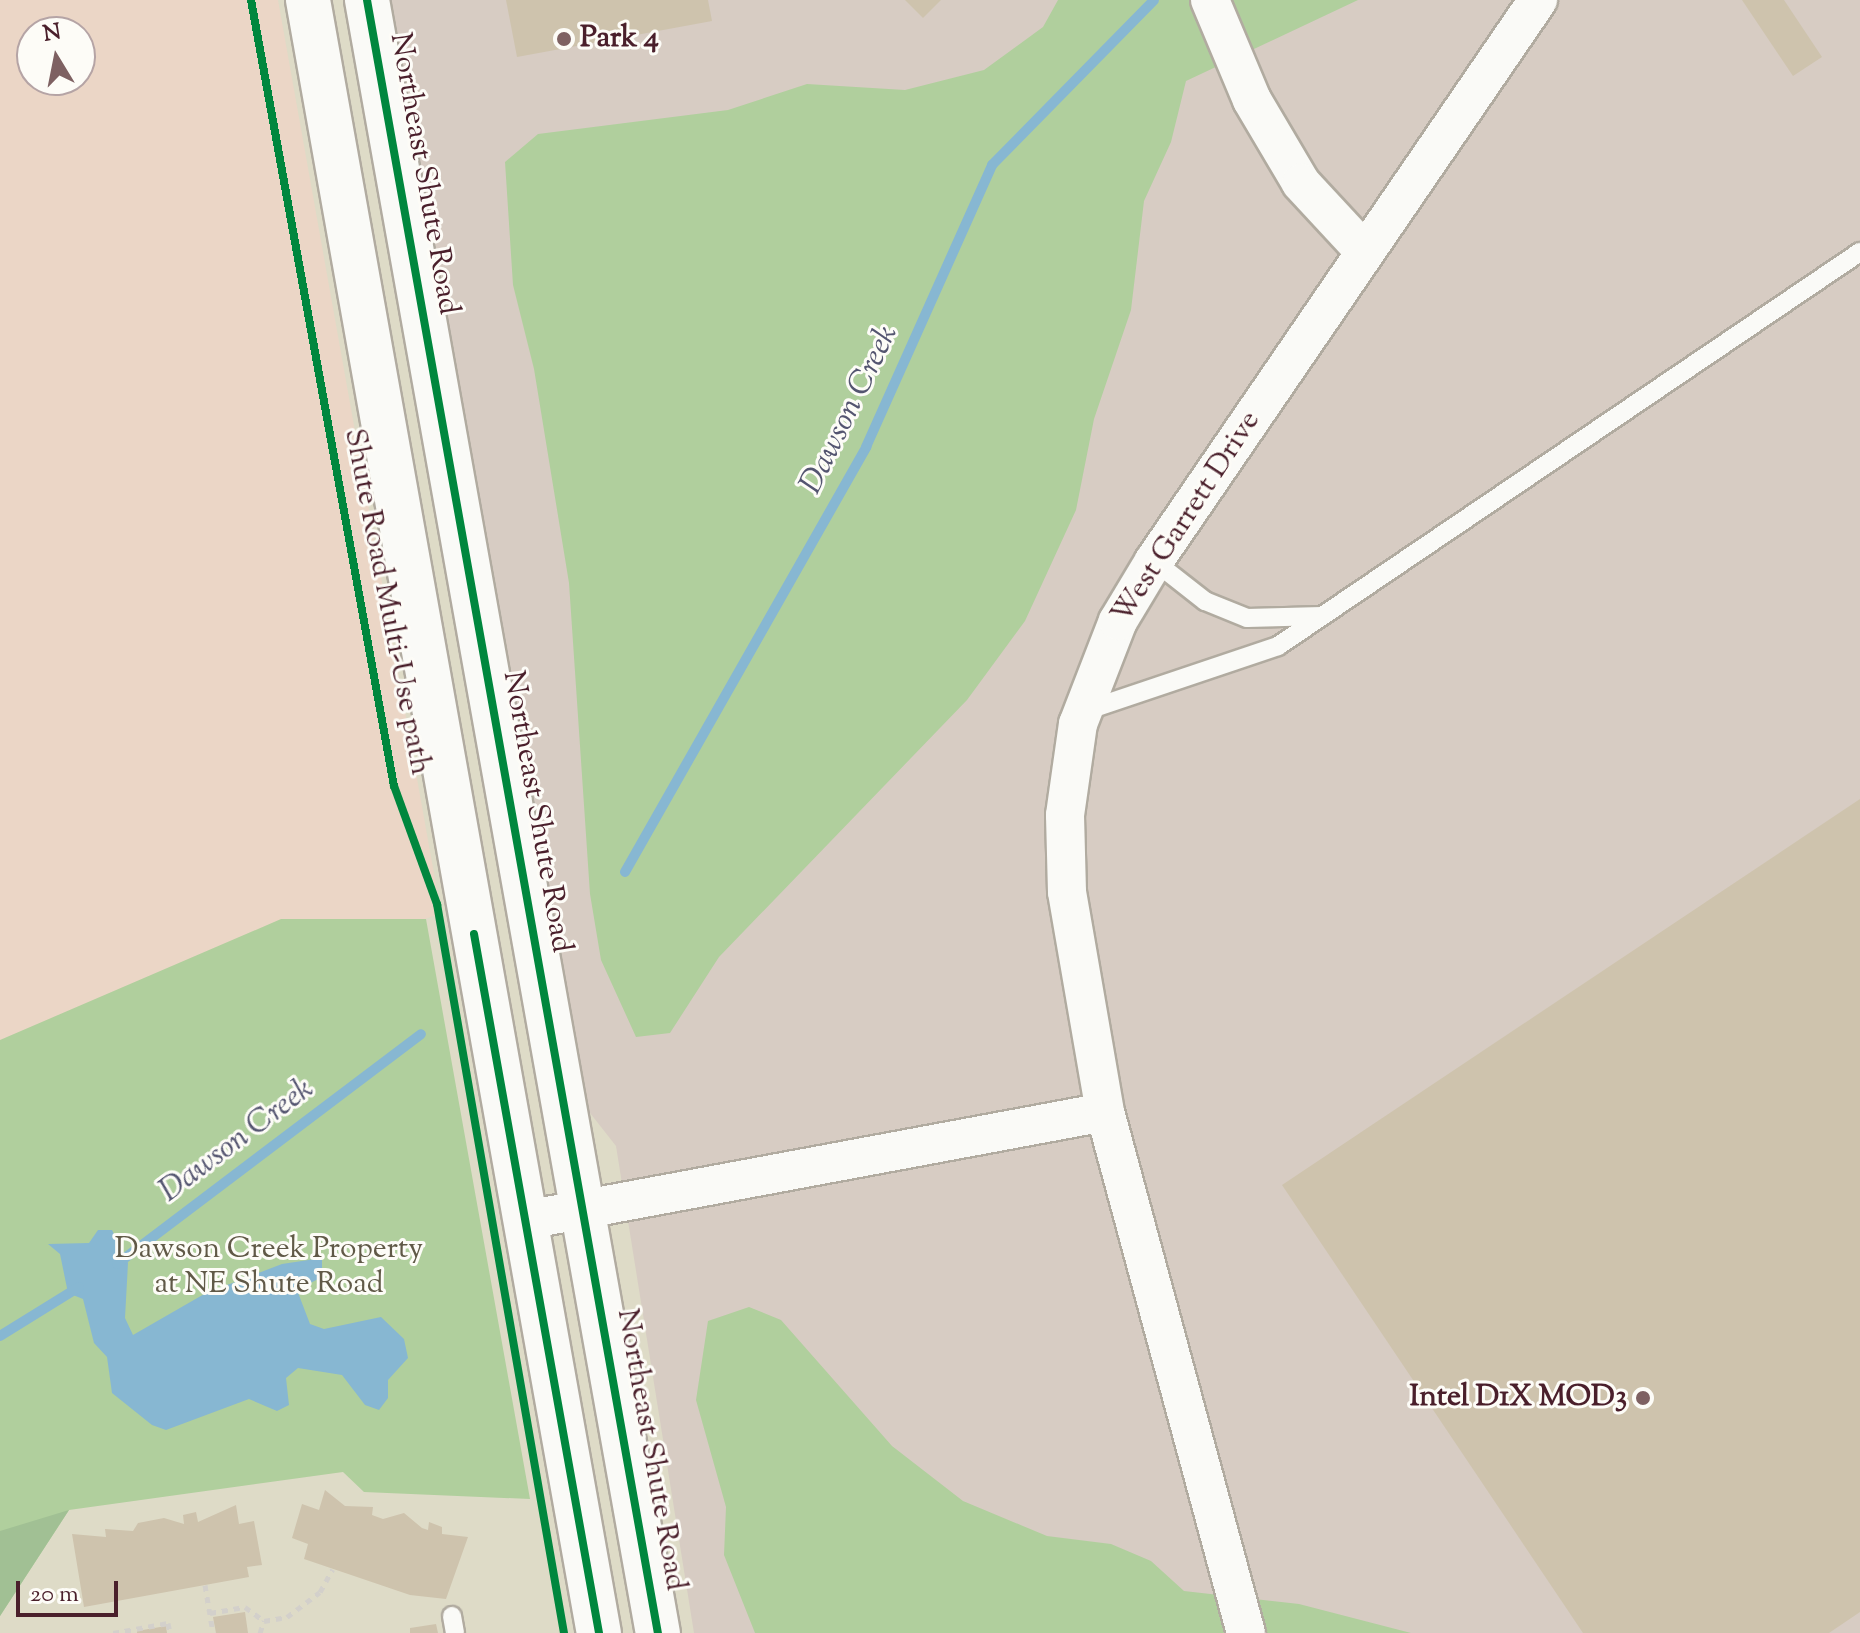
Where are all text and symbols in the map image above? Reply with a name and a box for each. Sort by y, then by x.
north arrow [16,16,96,96]
text: N [41,17,64,52]
place label: Park 4 [580,21,659,57]
street label: Northeast Shute Road [380,30,466,318]
marker: Park 4 [555,30,573,48]
water label: Dawson Creek [793,319,907,501]
street label: West Garrett Drive [1105,405,1269,631]
street label: Shute Road Multi-Use path [335,426,437,778]
street label: Northeast Shute Road [493,668,579,956]
water label: Dawson Creek [152,1071,322,1211]
park label: Dawson Creek Property at NE Shute Road [115,1232,423,1302]
street label: Northeast Shute Road [607,1306,693,1594]
place label: Intel D1X MOD3 [1409,1380,1627,1416]
marker: Intel D1X MOD3 [1634,1389,1652,1407]
scale bar [20,1565,122,1615]
text: 20 m [30,1578,79,1612]

